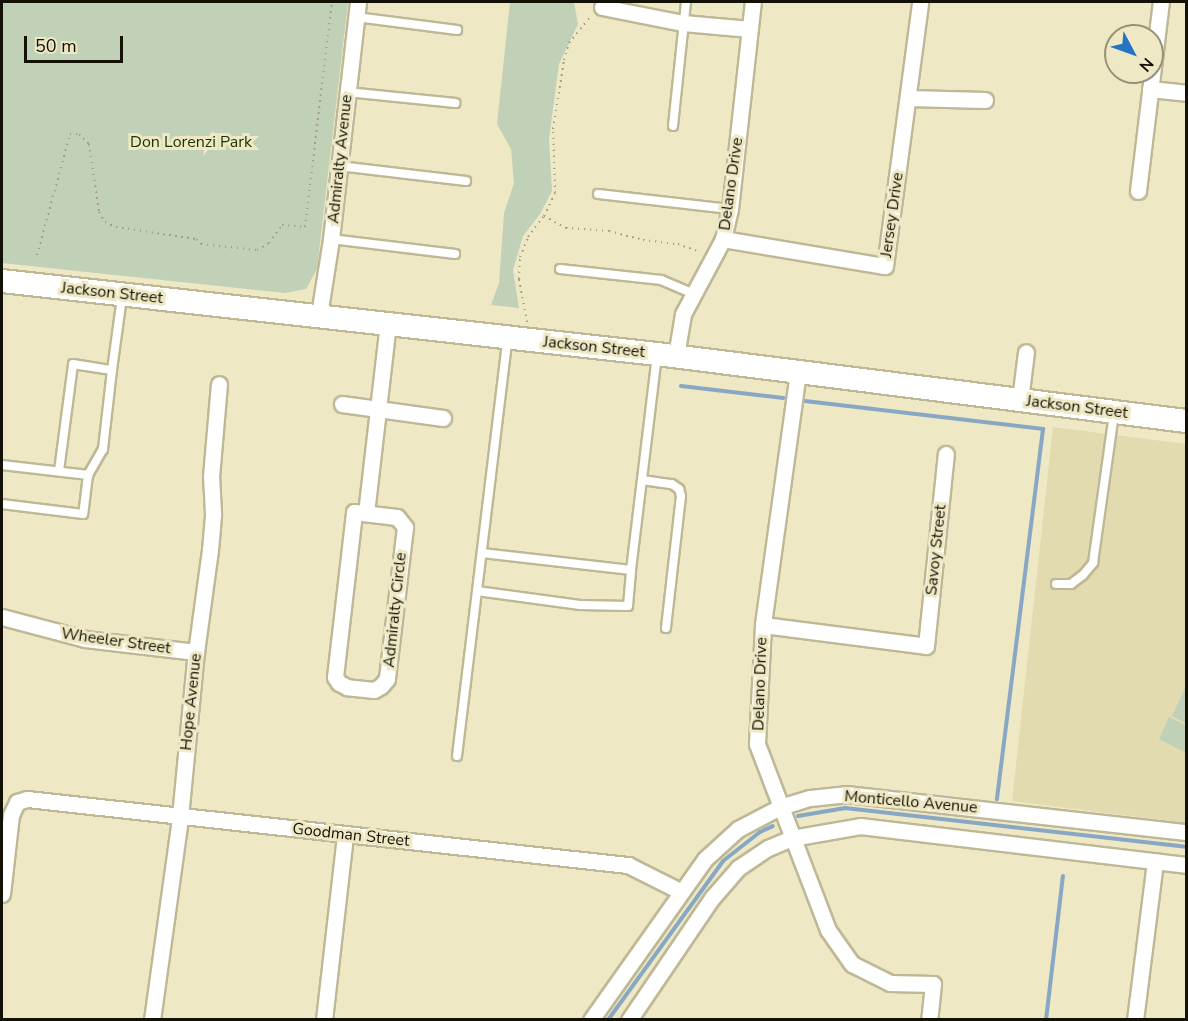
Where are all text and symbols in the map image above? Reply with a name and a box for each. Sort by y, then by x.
scale bar [27,24,126,62]
north arrow [1104,24,1164,84]
text: 50 m [35,34,77,58]
text: N [1134,53,1158,76]
street label: Admiralty Avenue [324,94,356,224]
park label: Don Lorenzi Park [130,132,252,152]
street label: Delano Drive [715,136,747,232]
street label: Jersey Drive [877,171,907,259]
street label: Jackson Street [60,278,164,308]
street label: Jackson Street [542,332,646,362]
street label: Jackson Street [1025,391,1129,423]
street label: Savoy Street [922,504,950,596]
street label: Admiralty Circle [379,551,411,669]
street label: Wheeler Street [60,624,172,658]
street label: Delano Drive [749,637,771,731]
street label: Hope Avenue [176,653,206,751]
street label: Monticello Avenue [844,787,978,817]
street label: Goodman Street [291,819,411,851]

